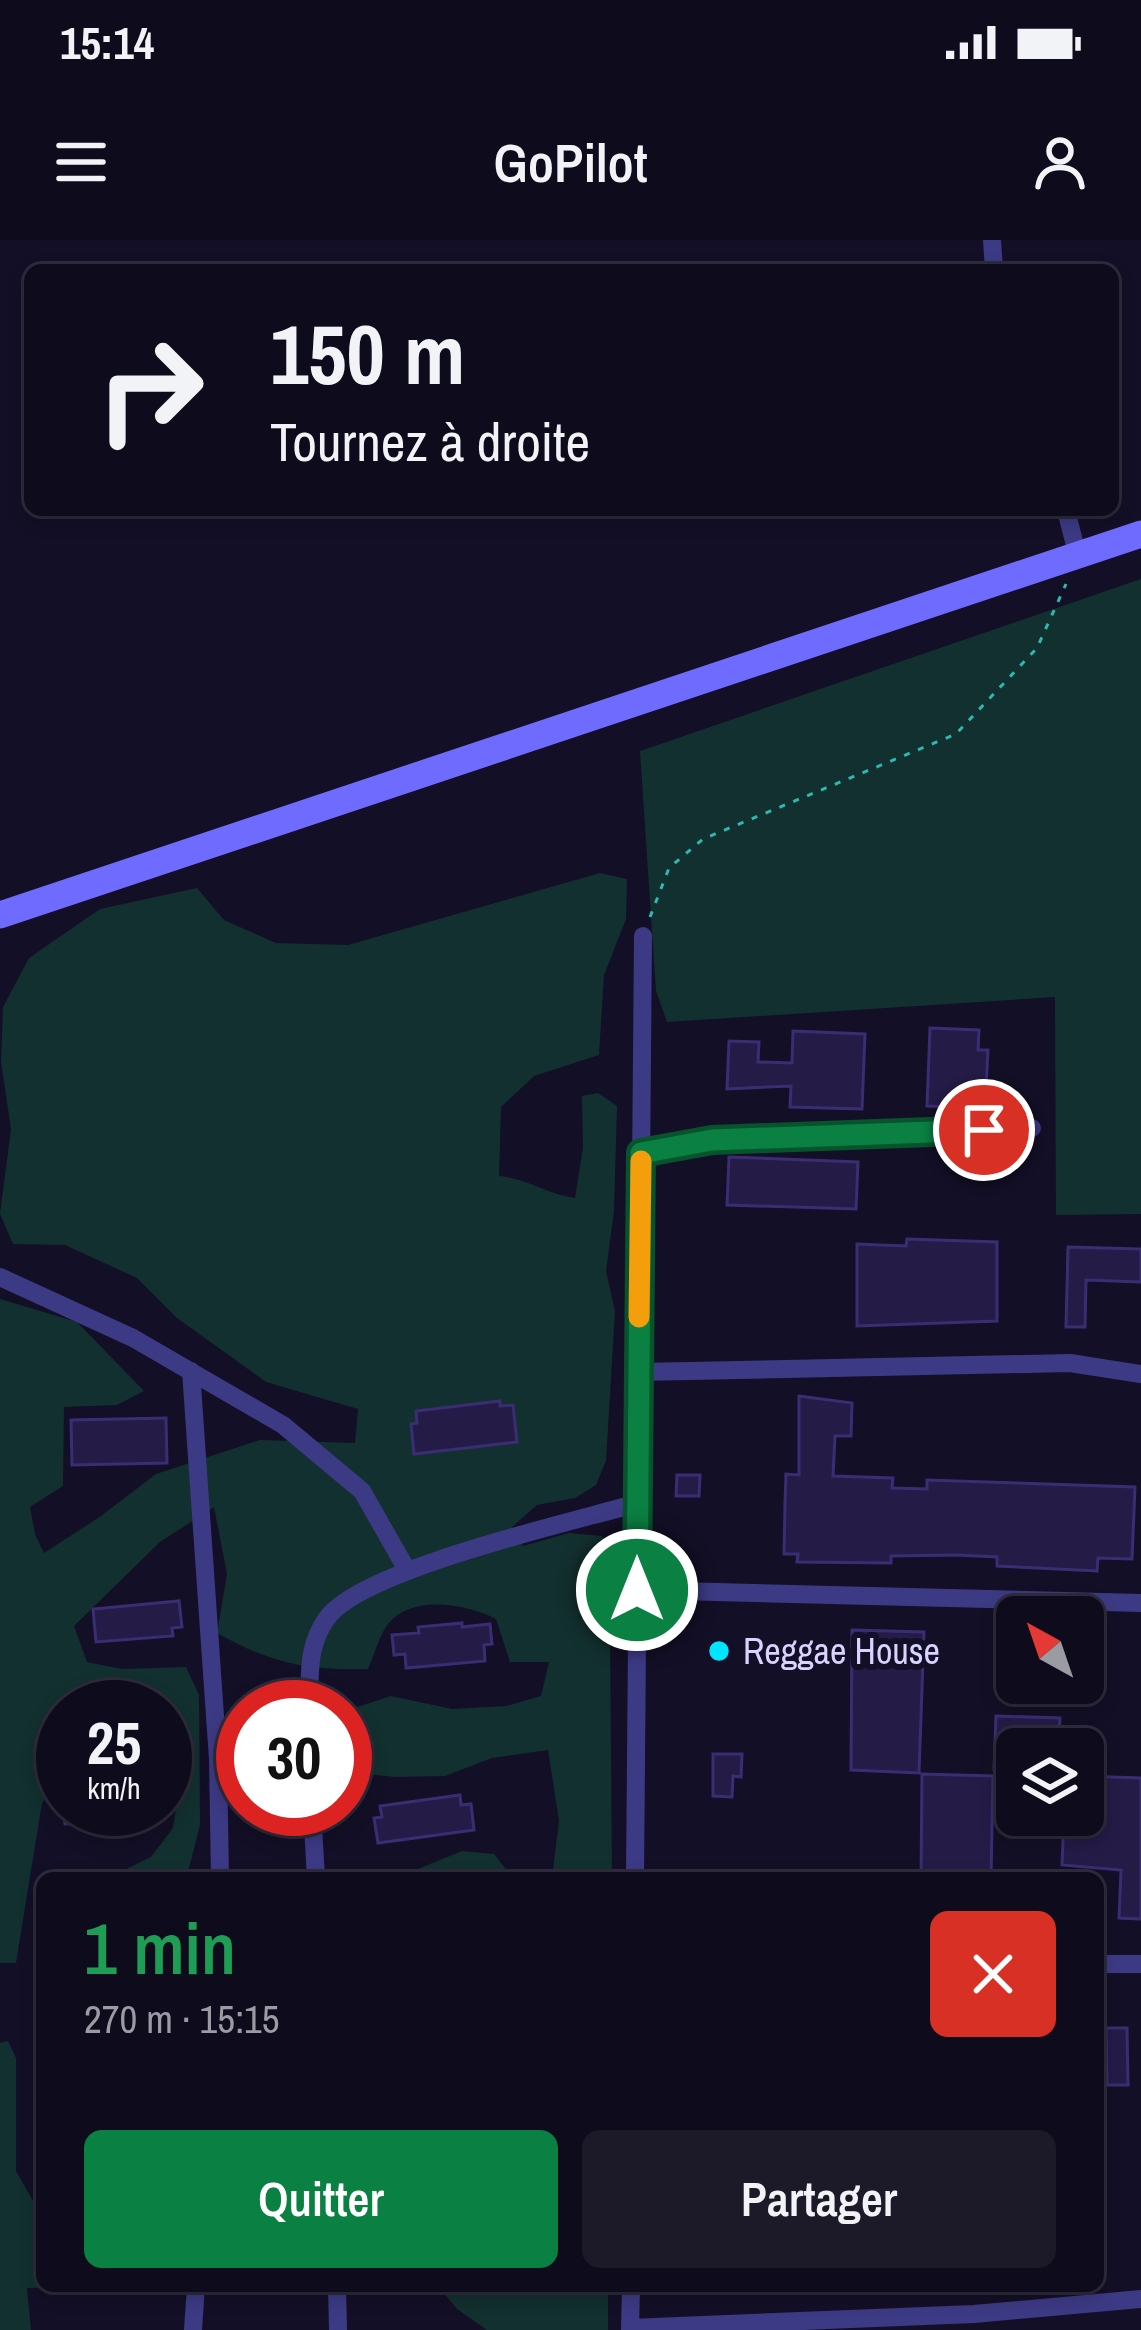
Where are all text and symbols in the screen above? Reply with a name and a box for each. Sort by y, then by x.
text: 15:14 [60,12,154,73]
text: GoPilot [493,126,648,199]
icon: menu [48,129,114,195]
icon: person [1027,129,1093,195]
text: 150 m [270,297,465,410]
icon: right [72,312,228,468]
text: Tournez à droite [270,405,590,478]
pin [933,1079,1035,1181]
icon: arrive [951,1097,1017,1163]
position arrow [574,1527,700,1653]
north arrow [996,1596,1104,1704]
map controls [996,1596,1104,1836]
place label: Reggae House [743,1627,940,1675]
marker: Reggae House [706,1638,732,1664]
speed limit sign: 30 [216,1680,372,1836]
text: 25 [87,1702,141,1783]
button: layers [996,1728,1104,1836]
text: km/h [87,1768,141,1808]
text: 1 min [84,1899,236,1996]
button: close [930,1911,1056,2037]
text: 270 m · 15:15 [84,1993,280,2045]
button: Quitter [84,2130,558,2268]
button: Partager [582,2130,1056,2268]

